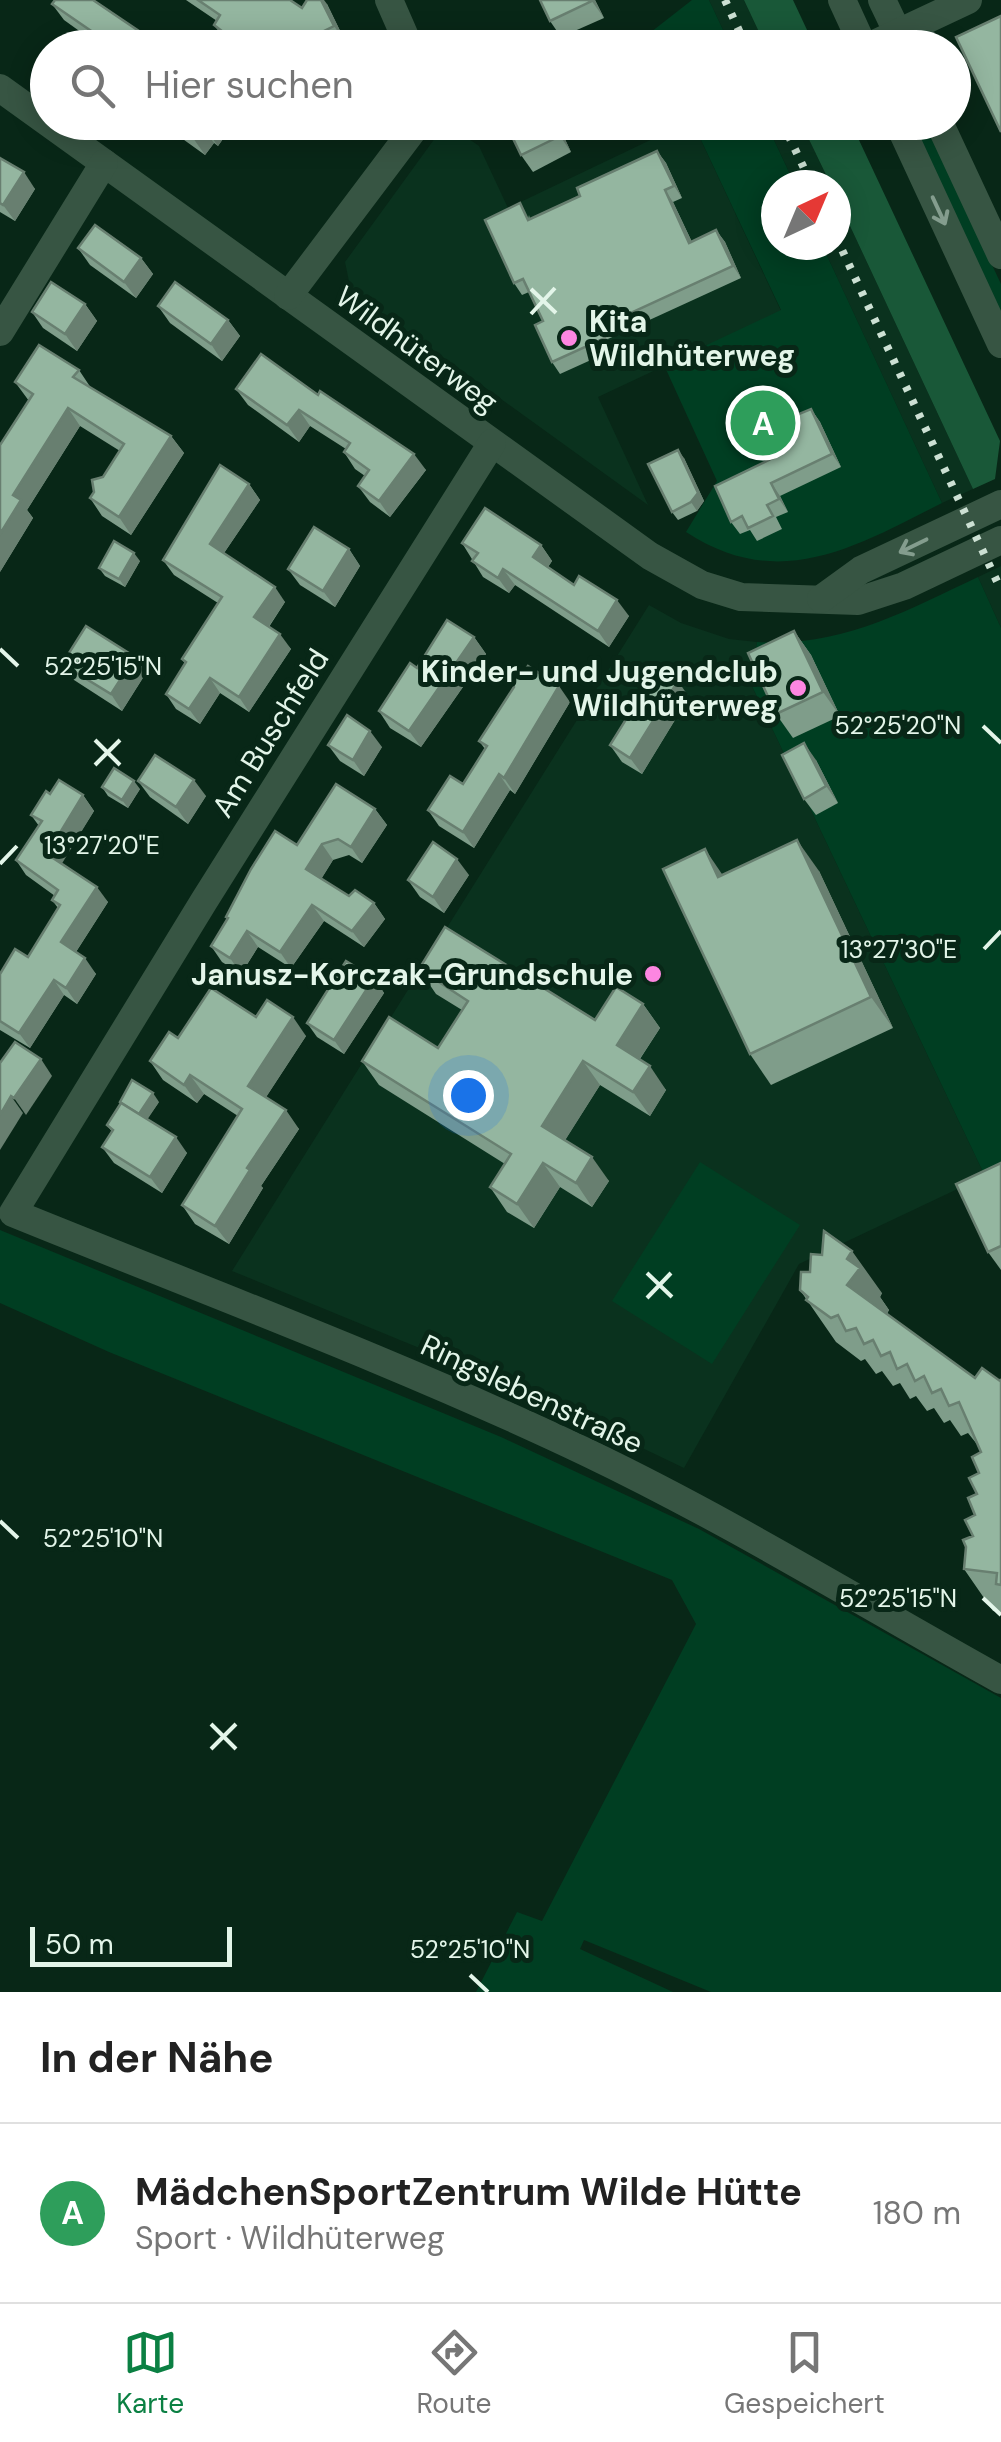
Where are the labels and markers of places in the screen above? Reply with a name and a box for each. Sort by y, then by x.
place label: Kita Wildhüterweg [589,302,795,375]
marker: Kita Wildhüterweg [558,327,580,349]
pin: A [730,386,796,460]
place label: Kinder- und Jugendclub Wildhüterweg [421,652,778,725]
marker: Kinder- und Jugendclub Wildhüterweg [787,677,809,699]
place label: Janusz-Korczak-Grundschule [191,955,633,994]
marker: Janusz-Korczak-Grundschule [642,963,664,985]

